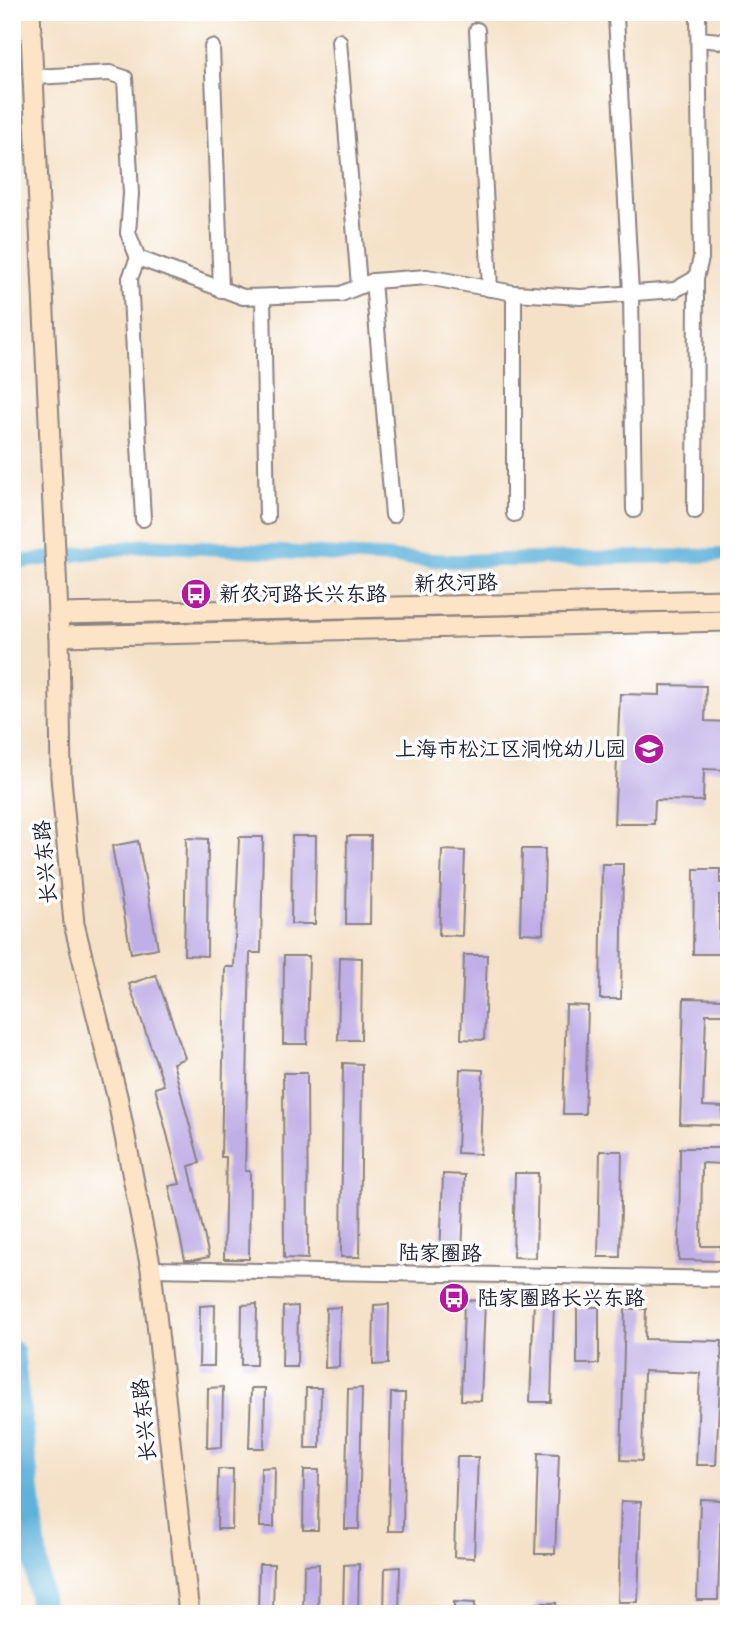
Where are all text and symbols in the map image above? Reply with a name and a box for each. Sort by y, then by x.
street label: 新农河路 [414,568,498,598]
bus stop icon: 新农河路长兴东路 [179,577,213,611]
place label: 新农河路长兴东路 [219,580,387,608]
school or university icon: 上海市松江区洞悦幼儿园 [632,732,666,766]
place label: 上海市松江区洞悦幼儿园 [395,735,626,763]
street label: 长兴东路 [27,819,63,905]
street label: 陆家圈路 [398,1238,482,1268]
bus stop icon: 陆家圈路长兴东路 [437,1281,471,1315]
place label: 陆家圈路长兴东路 [477,1284,645,1312]
street label: 长兴东路 [126,1377,162,1463]

